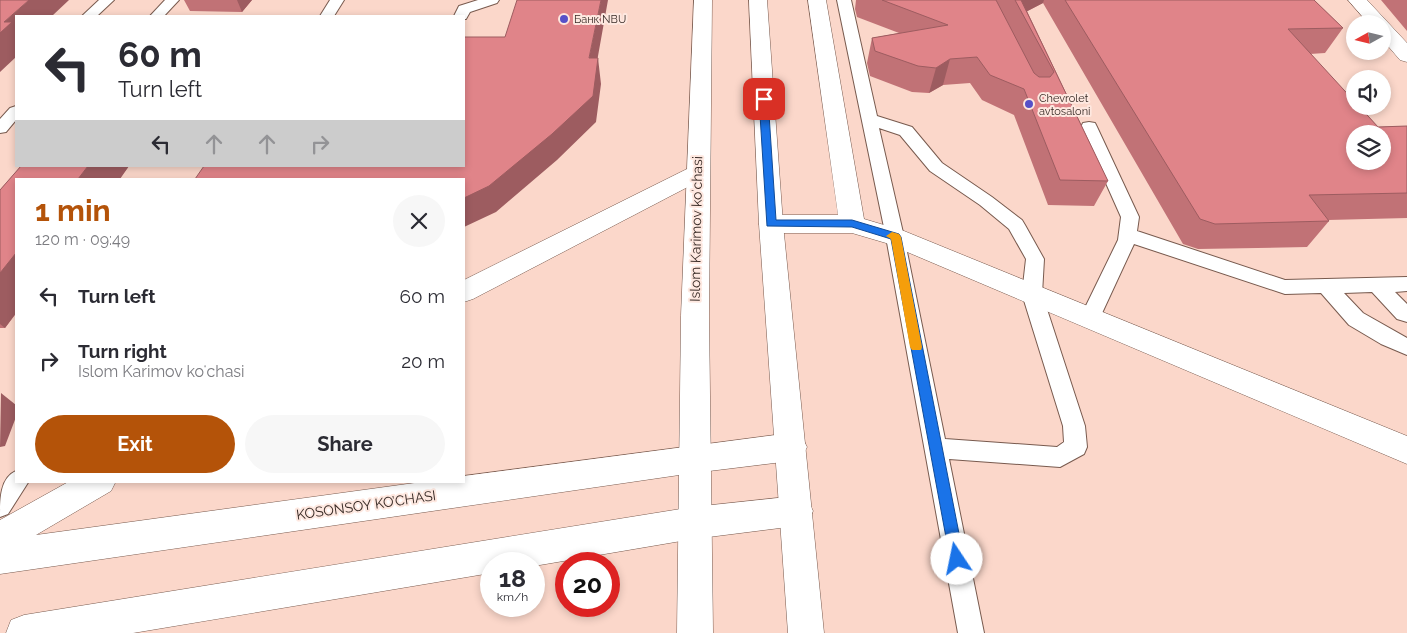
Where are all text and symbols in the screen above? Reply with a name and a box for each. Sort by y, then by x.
marker: Банк NBU [558,13,570,25]
place label: Банк NBU [574,13,626,26]
north arrow [1346,15,1391,60]
map controls [1346,15,1391,170]
text: 60 m [118,34,202,75]
icon: left [35,35,100,100]
button: sound [1346,70,1391,115]
text: Turn left [118,76,202,102]
pin [743,78,785,120]
icon: arrive [750,85,778,113]
place label: Chevrolet avtosaloni [1039,92,1090,118]
marker: Chevrolet avtosaloni [1023,98,1035,110]
button: layers [1346,125,1391,170]
icon: left [147,130,175,158]
icon: ahead [200,130,228,158]
icon: ahead [253,130,281,158]
icon: right [306,130,334,158]
street label: Islom Karimov koʻchasi [687,156,705,302]
text: 1 min [35,193,111,228]
button: close [393,195,445,247]
text: 120 m · 09:49 [35,230,130,249]
icon: left [35,282,63,310]
text: Turn left [78,285,155,307]
text: 60 m [400,285,445,307]
text: Turn right [78,340,167,362]
icon: right [35,347,63,375]
text: 20 m [401,350,445,372]
text: Islom Karimov koʻchasi [78,362,245,381]
button: Exit [35,415,235,473]
button: Share [245,415,445,473]
street label: KOSONSOY KO’CHASI [295,487,437,523]
position arrow [930,532,982,584]
speed limit sign: 20 [555,552,620,617]
text: 18 [499,563,526,593]
text: km/h [497,590,528,604]

